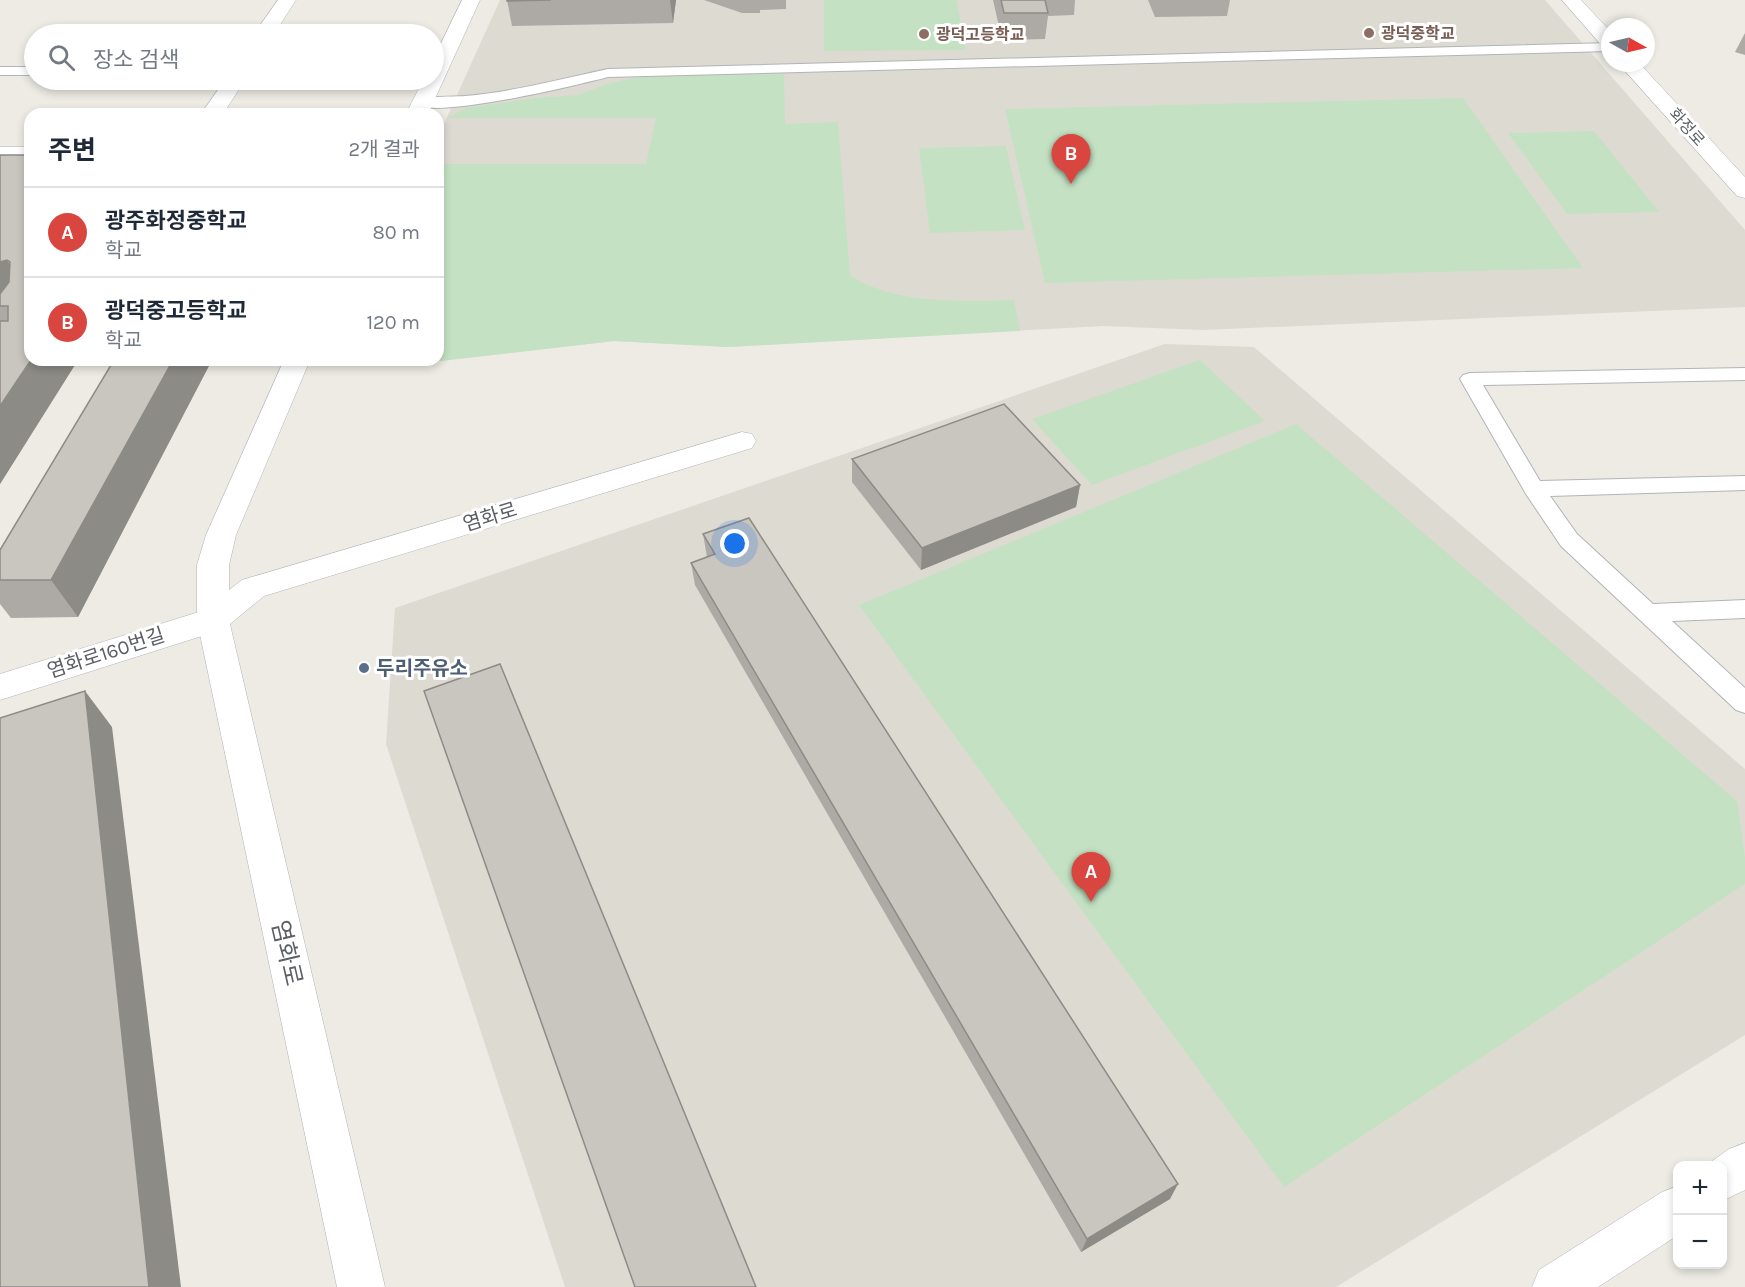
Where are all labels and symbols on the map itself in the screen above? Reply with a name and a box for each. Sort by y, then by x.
north arrow [1601,18,1655,72]
place label: 광덕중학교 [1381,24,1455,43]
place label: 광덕고등학교 [936,25,1025,44]
marker: 광덕중학교 [1362,26,1376,40]
marker: 광덕고등학교 [917,27,931,41]
street label: 화정로 [1665,104,1709,150]
pin: B [1052,134,1090,184]
street label: 염화로 [460,498,520,536]
your location [720,529,749,558]
street label: 염화로160번길 [44,623,168,683]
place label: 두리주유소 [376,657,468,680]
marker: 두리주유소 [357,661,371,675]
pin: A [1072,852,1110,902]
street label: 염화로 [266,918,308,988]

